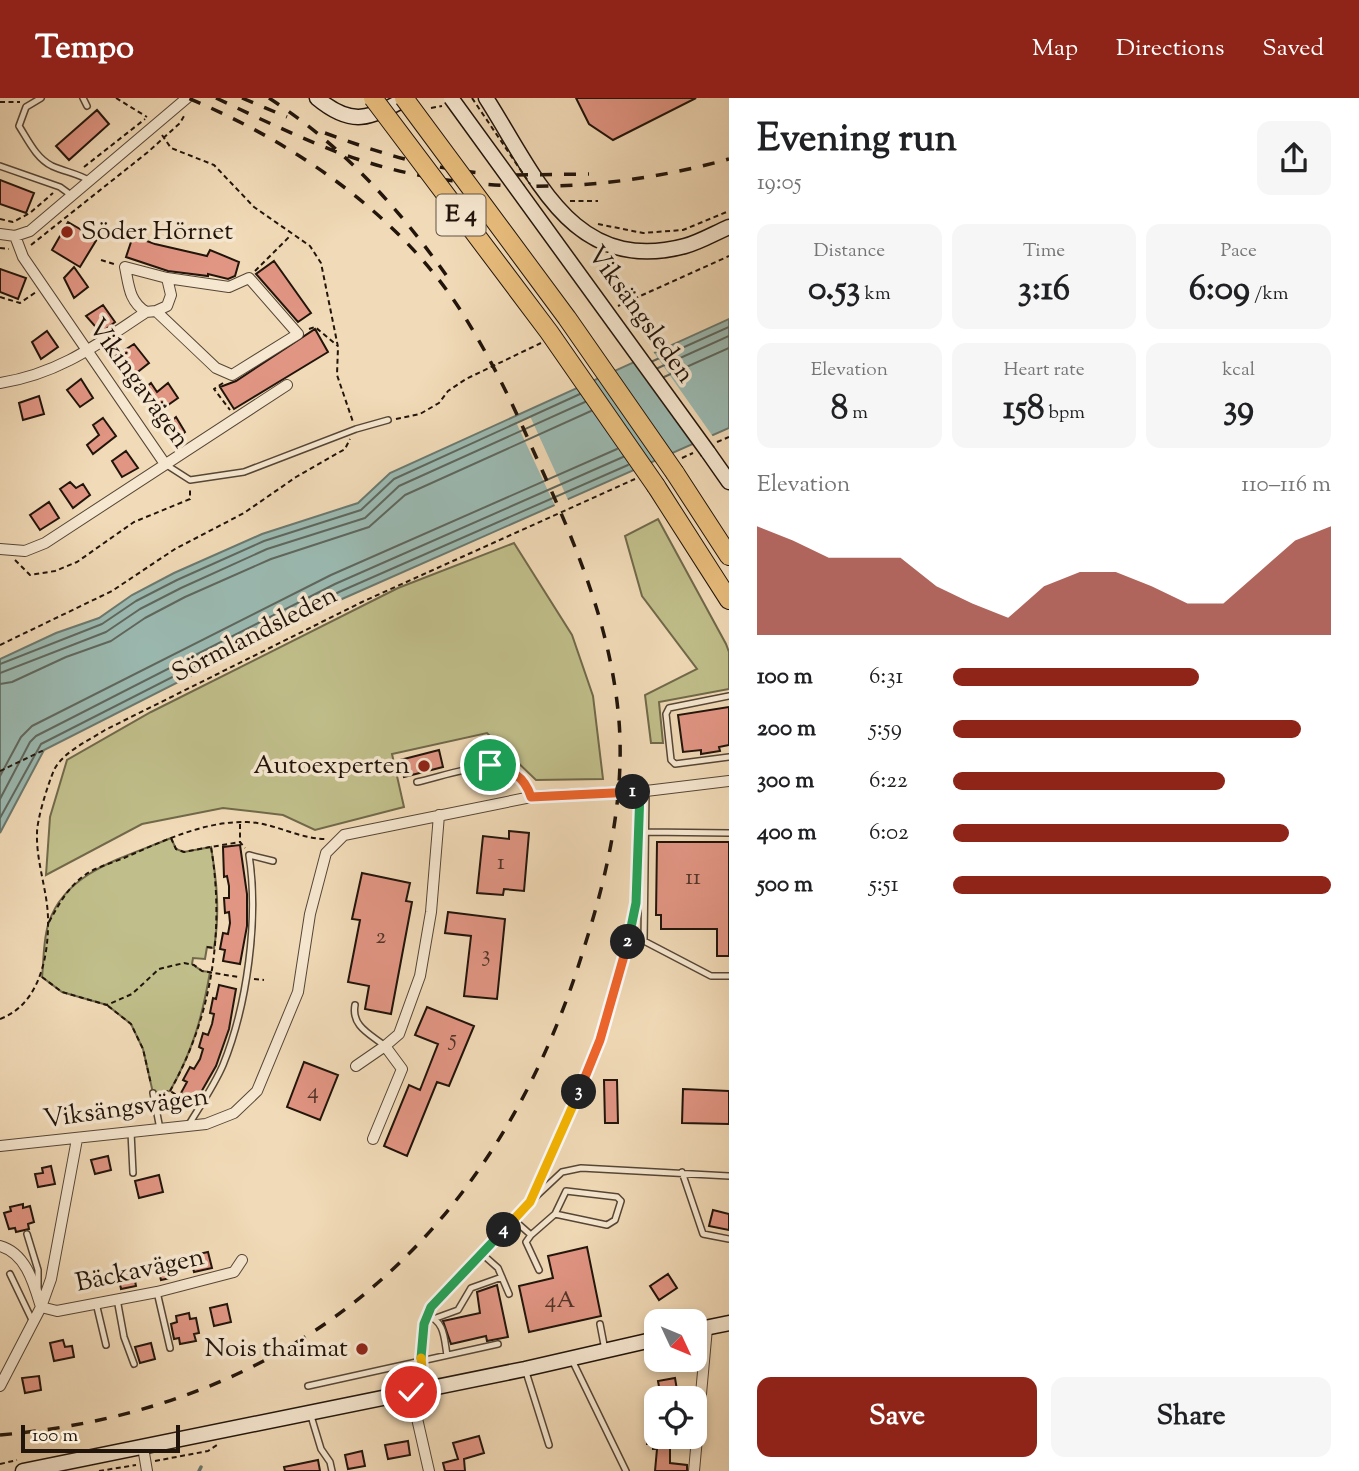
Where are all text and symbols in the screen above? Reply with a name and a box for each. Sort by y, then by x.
text: Tempo [35,25,134,73]
text: Map [1032,32,1078,66]
text: Directions [1116,32,1224,66]
text: Saved [1262,32,1324,66]
text: Evening run [757,114,957,168]
button: share [1257,121,1331,195]
text: 19:05 [757,167,802,200]
road number: E 4 [436,194,486,236]
place label: Söder Hörnet [81,214,233,251]
marker: Söder Hörnet [59,224,75,240]
street label: Viksängsleden [577,238,703,392]
text: Distance [814,238,885,265]
text: Time [1023,238,1065,265]
text: Pace [1220,238,1257,265]
text: 0.53 [808,265,861,316]
text: 3:16 [1018,265,1070,316]
text: 6:09 [1189,265,1250,316]
text: km [861,281,891,308]
text: /km [1250,281,1289,308]
street label: Vikingavägen [78,311,198,457]
text: Elevation [811,357,888,384]
text: Heart rate [1003,357,1085,384]
text: kcal [1222,357,1255,384]
text: 8 [831,384,848,435]
text: 158 [1003,384,1044,435]
text: 39 [1223,384,1254,435]
text: m [848,400,868,427]
text: bpm [1044,400,1085,427]
text: Elevation [757,469,850,502]
text: 110–116 m [1241,469,1331,502]
street label: Sörmlandsleden [166,577,344,693]
text: 100 m [757,661,813,694]
text: 6:31 [869,661,903,694]
text: 200 m [757,713,816,746]
text: 5:59 [869,713,902,746]
pin [460,735,520,795]
icon: arrive [471,746,509,784]
place label: Autoexperten [253,748,410,785]
marker: Autoexperten [416,758,432,774]
text: 300 m [757,765,814,798]
text: 6:22 [869,765,908,798]
pin: 1 [616,774,650,810]
text: 1 [629,778,636,805]
text: 400 m [757,817,817,850]
text: 6:02 [869,817,909,850]
house number: 1 [497,847,505,880]
house number: 11 [685,862,701,895]
text: 500 m [757,869,813,902]
text: 5:51 [869,869,899,902]
house number: 2 [376,921,387,954]
pin: 2 [610,924,646,960]
text: 2 [623,928,632,955]
house number: 3 [481,939,491,972]
house number: 5 [447,1023,457,1056]
pin: 3 [562,1074,596,1110]
house number: 4 [307,1076,319,1109]
text: 3 [575,1078,582,1105]
street label: Viksängsvägen [41,1079,211,1139]
pin: 4 [486,1212,522,1248]
text: 4 [499,1216,508,1243]
street label: Bäckavägen [72,1239,208,1303]
house number: 4A [545,1285,575,1318]
north arrow [644,1309,707,1372]
map controls [644,1309,707,1449]
place label: Nois thaimat [205,1331,348,1368]
marker: Nois thaimat [354,1341,370,1357]
pin [381,1362,441,1422]
icon: check [392,1373,430,1411]
button: Save [757,1377,1037,1457]
button: Share [1051,1377,1331,1457]
button: locate [644,1386,707,1449]
scale bar [21,1422,180,1454]
text: 100 m [32,1423,78,1450]

